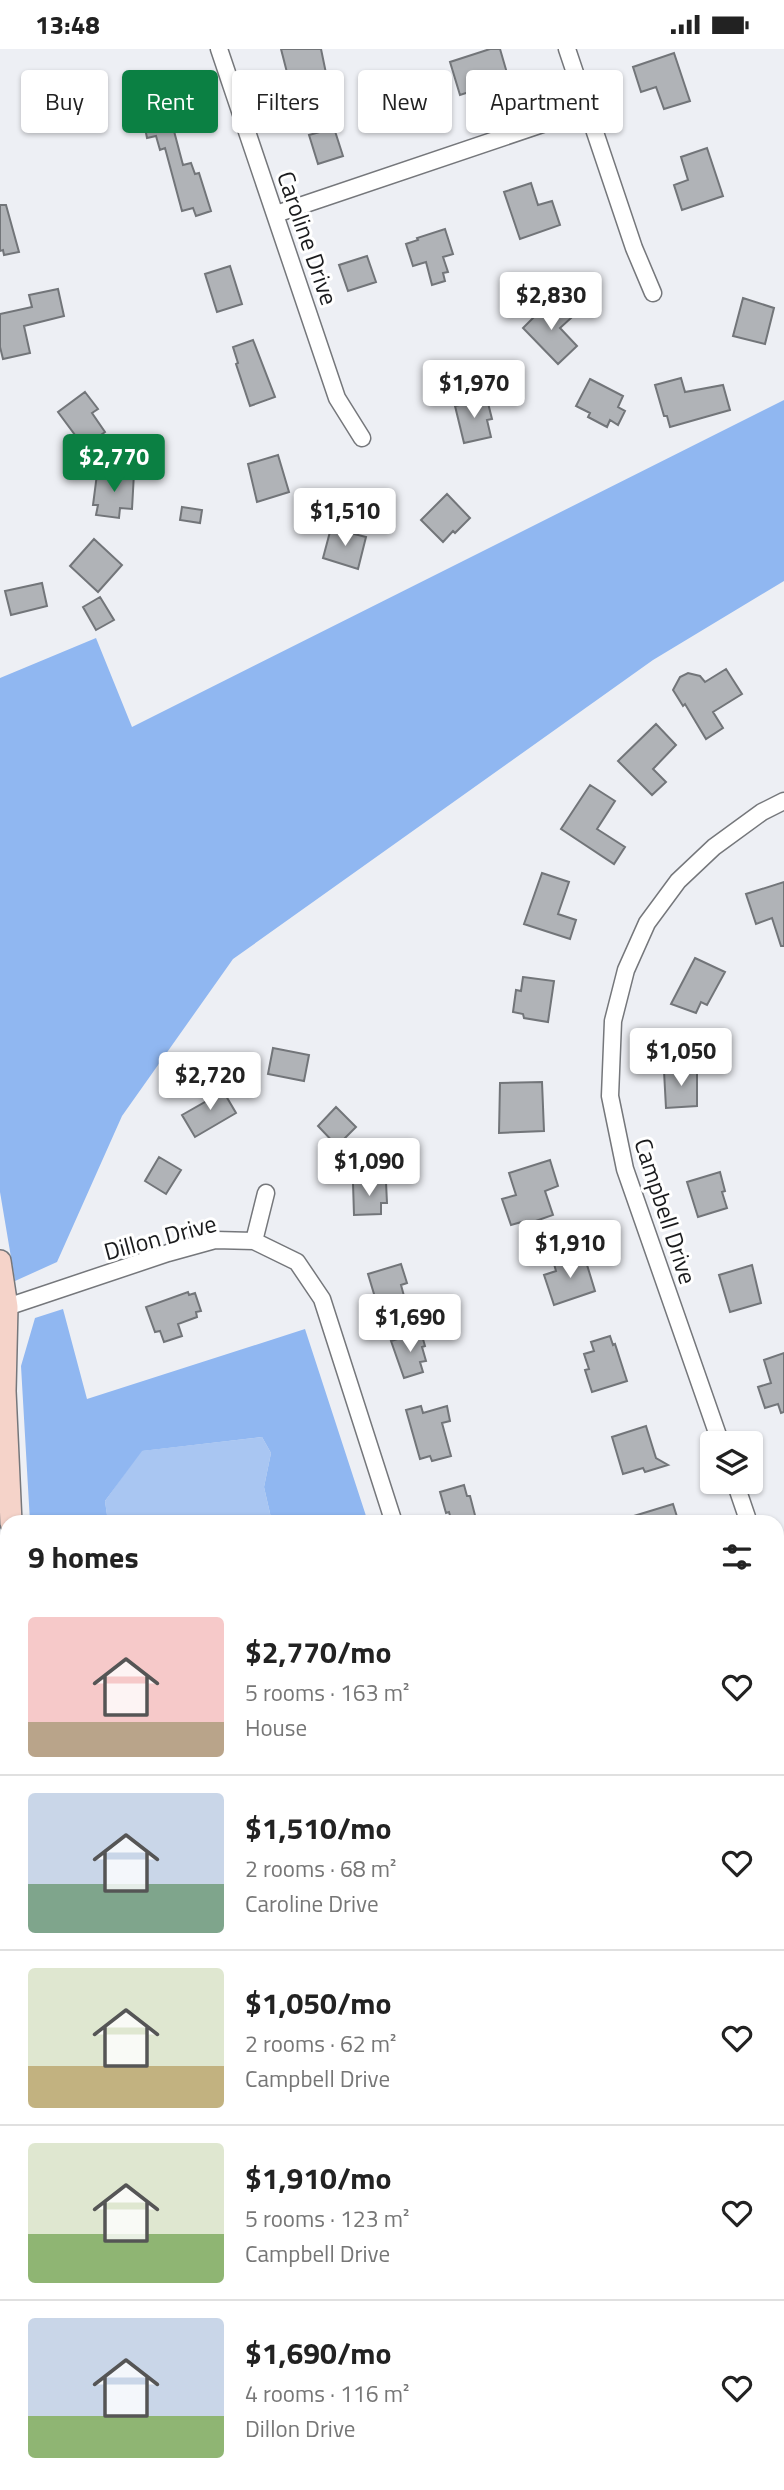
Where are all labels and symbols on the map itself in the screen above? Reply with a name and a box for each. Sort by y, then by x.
street label: Caroline Drive [268,166,348,310]
pin: $2,830 [494,273,608,332]
pin: $1,970 [417,361,531,420]
pin: $2,770 [57,435,171,494]
pin: $1,510 [288,489,402,548]
pin: $1,050 [624,1028,738,1088]
pin: $2,720 [153,1053,267,1112]
street label: Campbell Drive [625,1133,707,1289]
pin: $1,090 [312,1139,426,1198]
street label: Dillon Drive [100,1205,220,1269]
pin: $1,910 [513,1221,627,1280]
pin: $1,690 [353,1295,467,1354]

